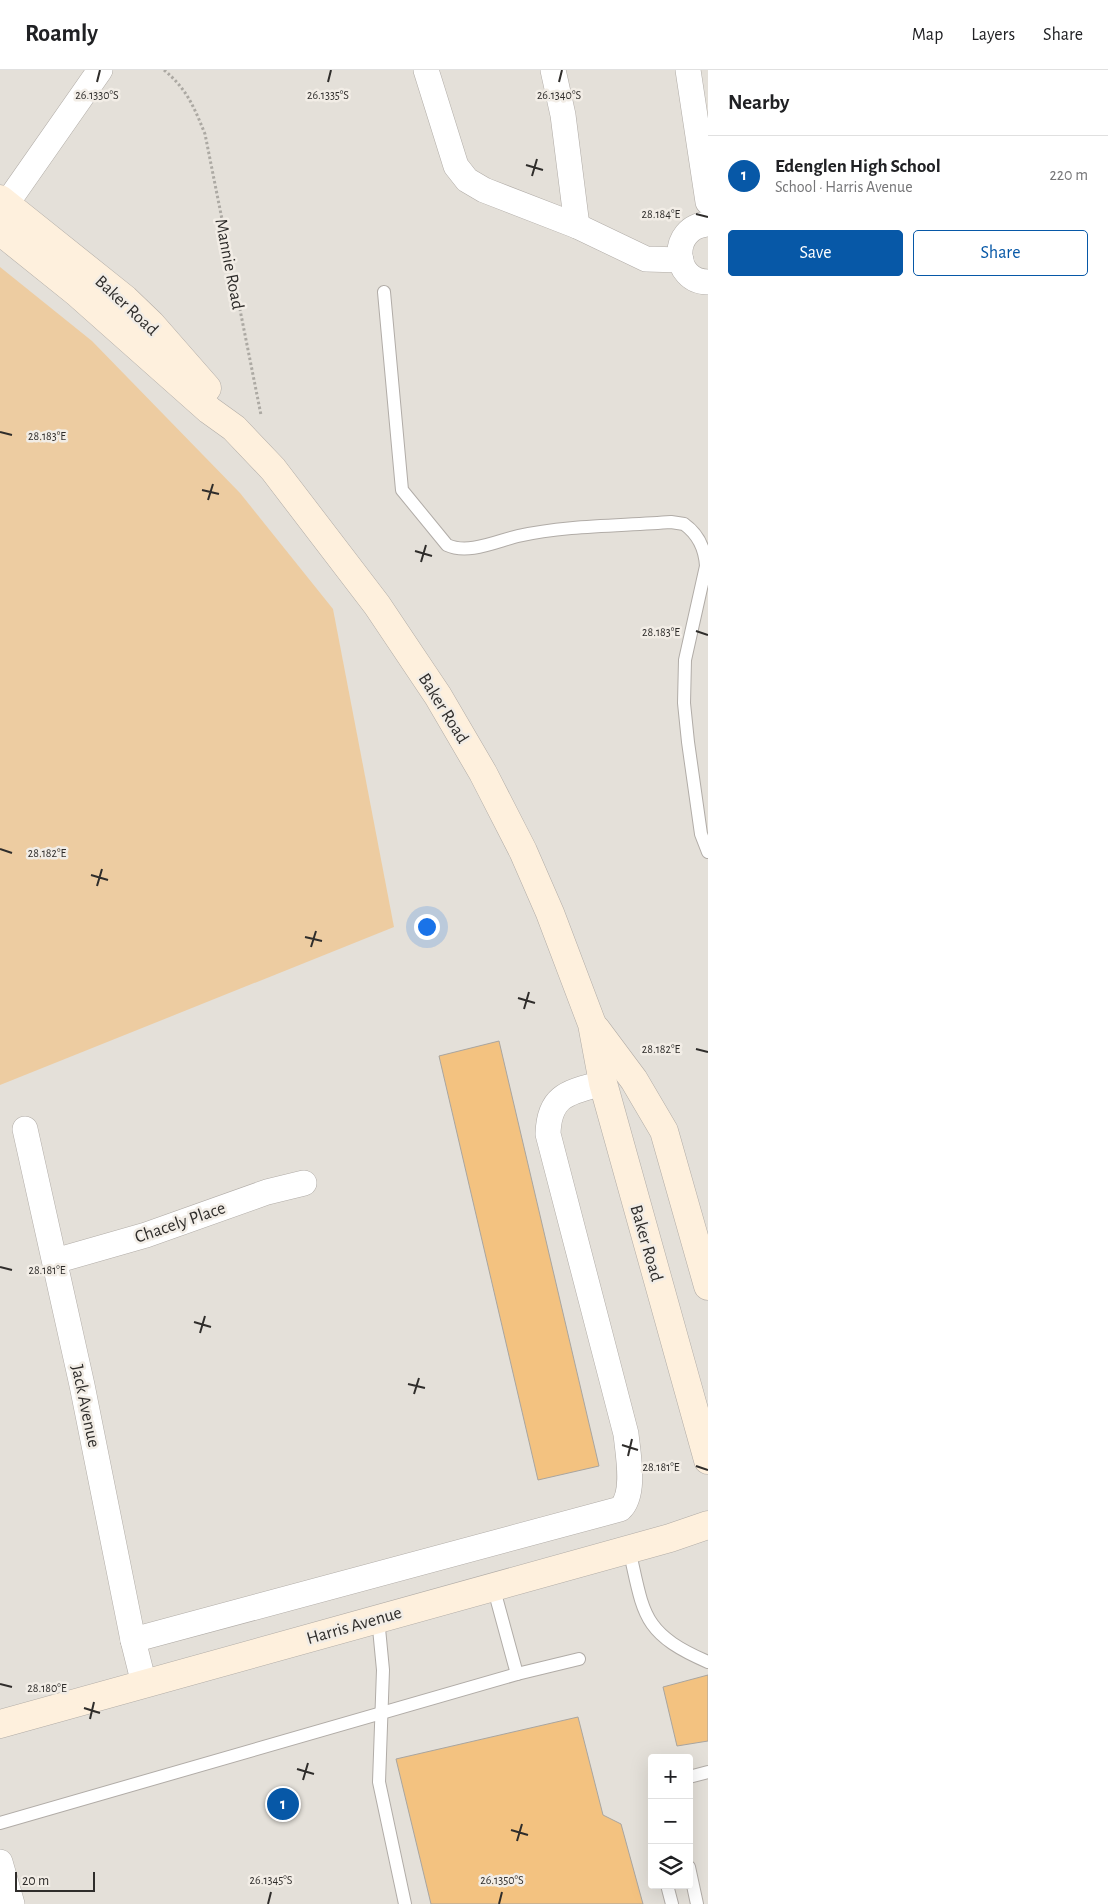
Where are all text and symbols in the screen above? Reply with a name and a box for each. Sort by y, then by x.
text: Roamly [25,22,98,46]
text: Map [912,26,943,44]
text: Layers [971,26,1015,44]
text: Share [1043,26,1083,44]
text: 26.1330°S [75,89,119,101]
text: 26.1335°S [307,89,349,101]
text: 26.1340°S [537,89,581,101]
text: Nearby [728,92,789,113]
text: Edenglen High School [775,157,941,176]
text: 1 [741,167,747,183]
text: 220 m [1050,167,1088,183]
text: School · Harris Avenue [775,179,913,195]
text: 28.184°E [642,208,681,220]
street label: Mannie Road [211,217,247,311]
button: Save [728,230,903,276]
button: Share [913,230,1088,276]
street label: Baker Road [91,272,161,339]
text: 28.183°E [28,430,66,442]
text: 28.183°E [642,626,680,638]
street label: Baker Road [415,670,472,747]
text: 28.182°E [28,847,66,859]
your location [414,914,440,940]
text: 28.182°E [642,1043,680,1055]
street label: Chacely Place [133,1199,228,1247]
street label: Baker Road [627,1203,666,1284]
text: 28.181°E [28,1264,66,1276]
street label: Jack Avenue [67,1363,103,1449]
text: 28.181°E [642,1461,680,1473]
street label: Harris Avenue [305,1604,404,1648]
text: 28.180°E [27,1682,67,1694]
map controls [648,1754,693,1889]
button: + [648,1754,693,1799]
pin: 1 [267,1785,299,1823]
button: − [648,1799,693,1844]
button: layers [648,1844,693,1889]
scale bar [15,1869,95,1892]
text: 20 m [22,1874,49,1888]
text: 26.1345°S [250,1874,293,1886]
text: 26.1350°S [480,1874,524,1886]

